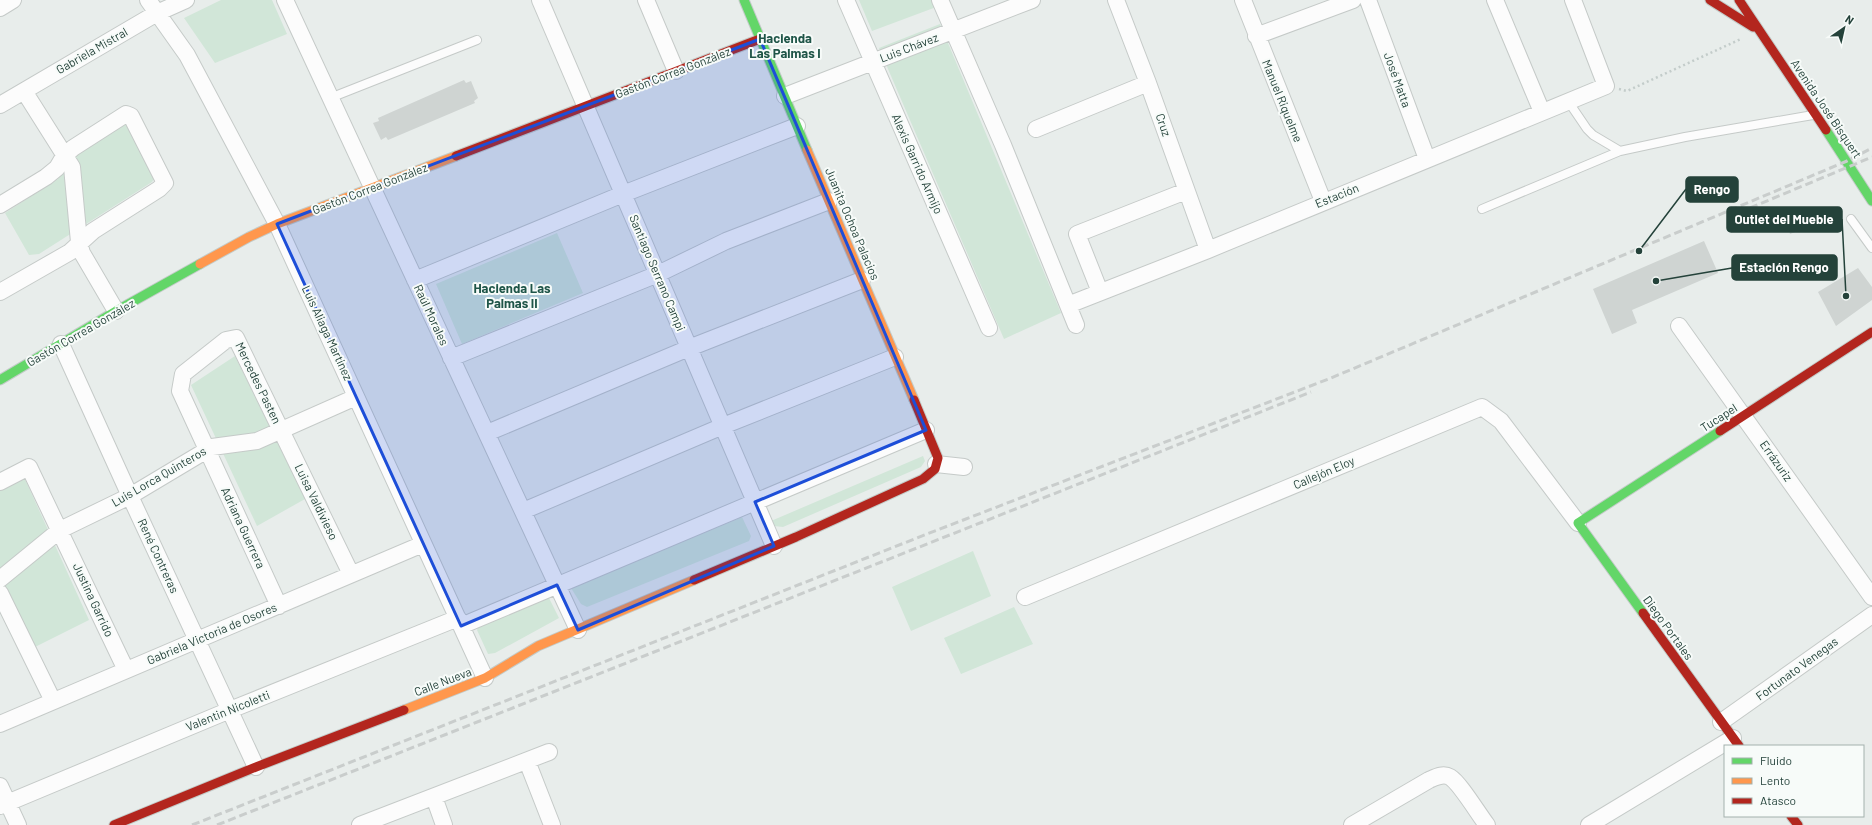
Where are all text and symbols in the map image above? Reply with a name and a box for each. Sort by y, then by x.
north arrow [1824,8,1864,48]
text: N [1843,12,1857,27]
street label: Gabriela Mistral [53,24,130,76]
district label: Hacienda Las Palmas I [749,30,821,61]
street label: Luis Chávez [877,30,940,65]
street label: Gastón Correa González [613,44,732,101]
street label: José Matta [1382,50,1414,109]
street label: Avenida José Bisquert [1789,56,1865,161]
street label: Manuel Riquelme [1260,57,1306,144]
street label: Alexis Garrido Armijo [890,111,946,216]
street label: Cruz [1154,111,1174,138]
street label: Gastón Correa González [310,160,429,217]
street label: Juanita Ochoa Palacios [823,165,883,282]
callout: Rengo [1686,177,1738,202]
street label: Estación [1313,180,1360,210]
text: Rengo [1694,181,1730,197]
callout: Outlet del Mueble [1727,207,1842,232]
text: Outlet del Mueble [1734,211,1834,227]
street label: Santiago Serrano Campi [627,212,689,333]
callout: Estación Rengo [1732,255,1837,280]
text: Estación Rengo [1739,259,1829,275]
district label: Hacienda Las Palmas II [473,280,551,311]
street label: Raúl Morales [412,282,452,347]
street label: Luis Aliaga Martínez [300,283,356,382]
street label: Gastón Correa González [24,295,137,369]
street label: Mercedes Pasten [233,340,285,426]
street label: Tucapel [1698,400,1739,434]
street label: Errázuriz [1758,437,1796,484]
street label: Luis Lorca Quinteros [109,443,209,509]
street label: Callejón Eloy [1291,453,1357,491]
street label: Luisa Valdivieso [292,461,341,542]
street label: Adriana Guerrera [219,485,269,570]
street label: René Contreras [136,516,182,595]
street label: Justina Garrido [71,560,117,639]
street label: Diego Portales [1641,593,1697,662]
street label: Gabriela Victoria de Osores [145,599,279,667]
street label: Fortunato Venegas [1753,634,1840,703]
street label: Calle Nueva [412,664,473,698]
street label: Valentin Nicoletti [184,687,272,733]
legend [1724,745,1864,817]
text: Fluido [1760,753,1792,767]
text: Lento [1760,773,1790,787]
text: Atasco [1760,793,1796,807]

